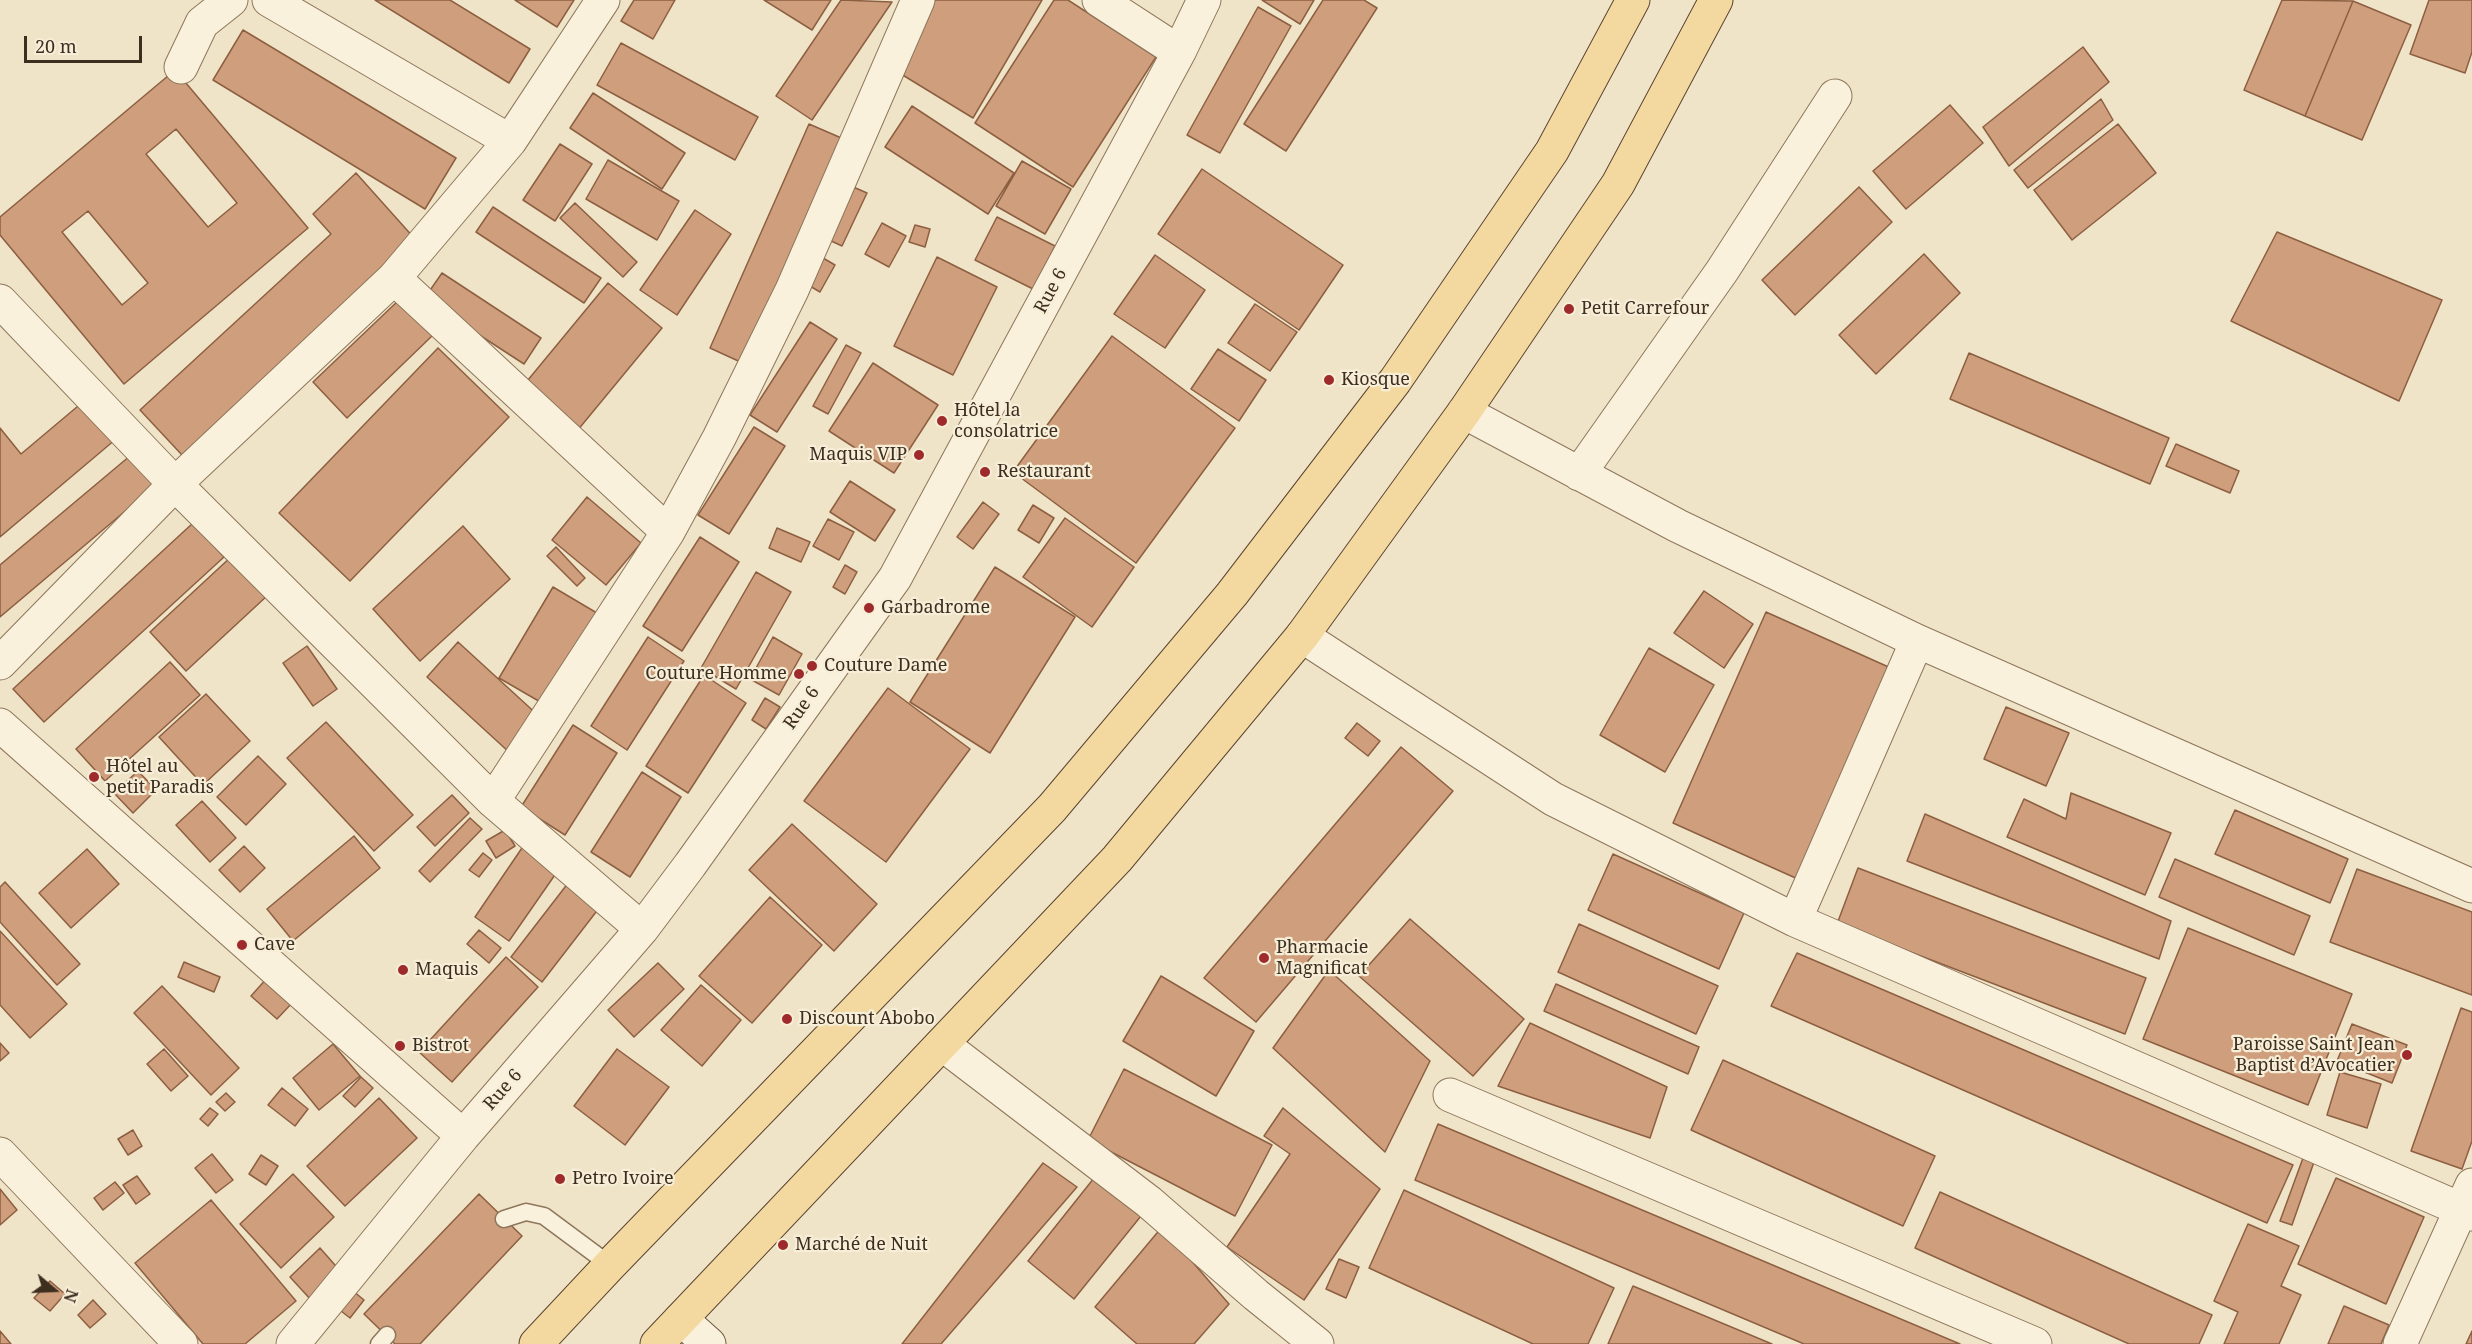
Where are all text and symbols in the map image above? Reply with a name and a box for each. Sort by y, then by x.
scale bar [27,24,146,62]
text: 20 m [35,34,77,58]
street label: Rue 6 [1030,265,1072,317]
place label: Petit Carrefour [1581,298,1709,320]
marker: Petit Carrefour [1562,302,1576,316]
place label: Kiosque [1341,369,1410,391]
marker: Kiosque [1322,373,1336,387]
place label: Hôtel la consolatrice [954,400,1058,442]
marker: Hôtel la consolatrice [935,414,949,428]
place label: Maquis VIP [809,444,907,466]
marker: Maquis VIP [912,448,926,462]
place label: Restaurant [997,461,1091,483]
marker: Restaurant [978,465,992,479]
place label: Garbadrome [881,597,990,619]
marker: Garbadrome [862,601,876,615]
place label: Couture Dame [824,655,947,677]
marker: Couture Dame [805,659,819,673]
place label: Couture Homme [645,663,787,685]
marker: Couture Homme [792,667,806,681]
street label: Rue 6 [779,682,825,734]
place label: Hôtel au petit Paradis [106,756,214,798]
marker: Hôtel au petit Paradis [87,770,101,784]
place label: Cave [254,934,295,956]
place label: Pharmacie Magnificat [1276,937,1368,980]
marker: Cave [235,938,249,952]
marker: Pharmacie Magnificat [1257,951,1271,965]
place label: Maquis [415,959,478,981]
marker: Maquis [396,963,410,977]
place label: Discount Abobo [799,1008,935,1030]
marker: Discount Abobo [780,1012,794,1026]
place label: Paroisse Saint Jean Baptist d’Avocatier [2233,1034,2395,1076]
place label: Bistrot [412,1035,469,1057]
marker: Bistrot [393,1039,407,1053]
marker: Paroisse Saint Jean Baptist d’Avocatier [2400,1048,2414,1062]
street label: Rue 6 [479,1065,527,1115]
place label: Petro Ivoire [572,1168,674,1190]
marker: Petro Ivoire [553,1172,567,1186]
place label: Marché de Nuit [795,1234,928,1256]
marker: Marché de Nuit [776,1238,790,1252]
north arrow [24,1260,84,1320]
text: N [59,1286,83,1305]

